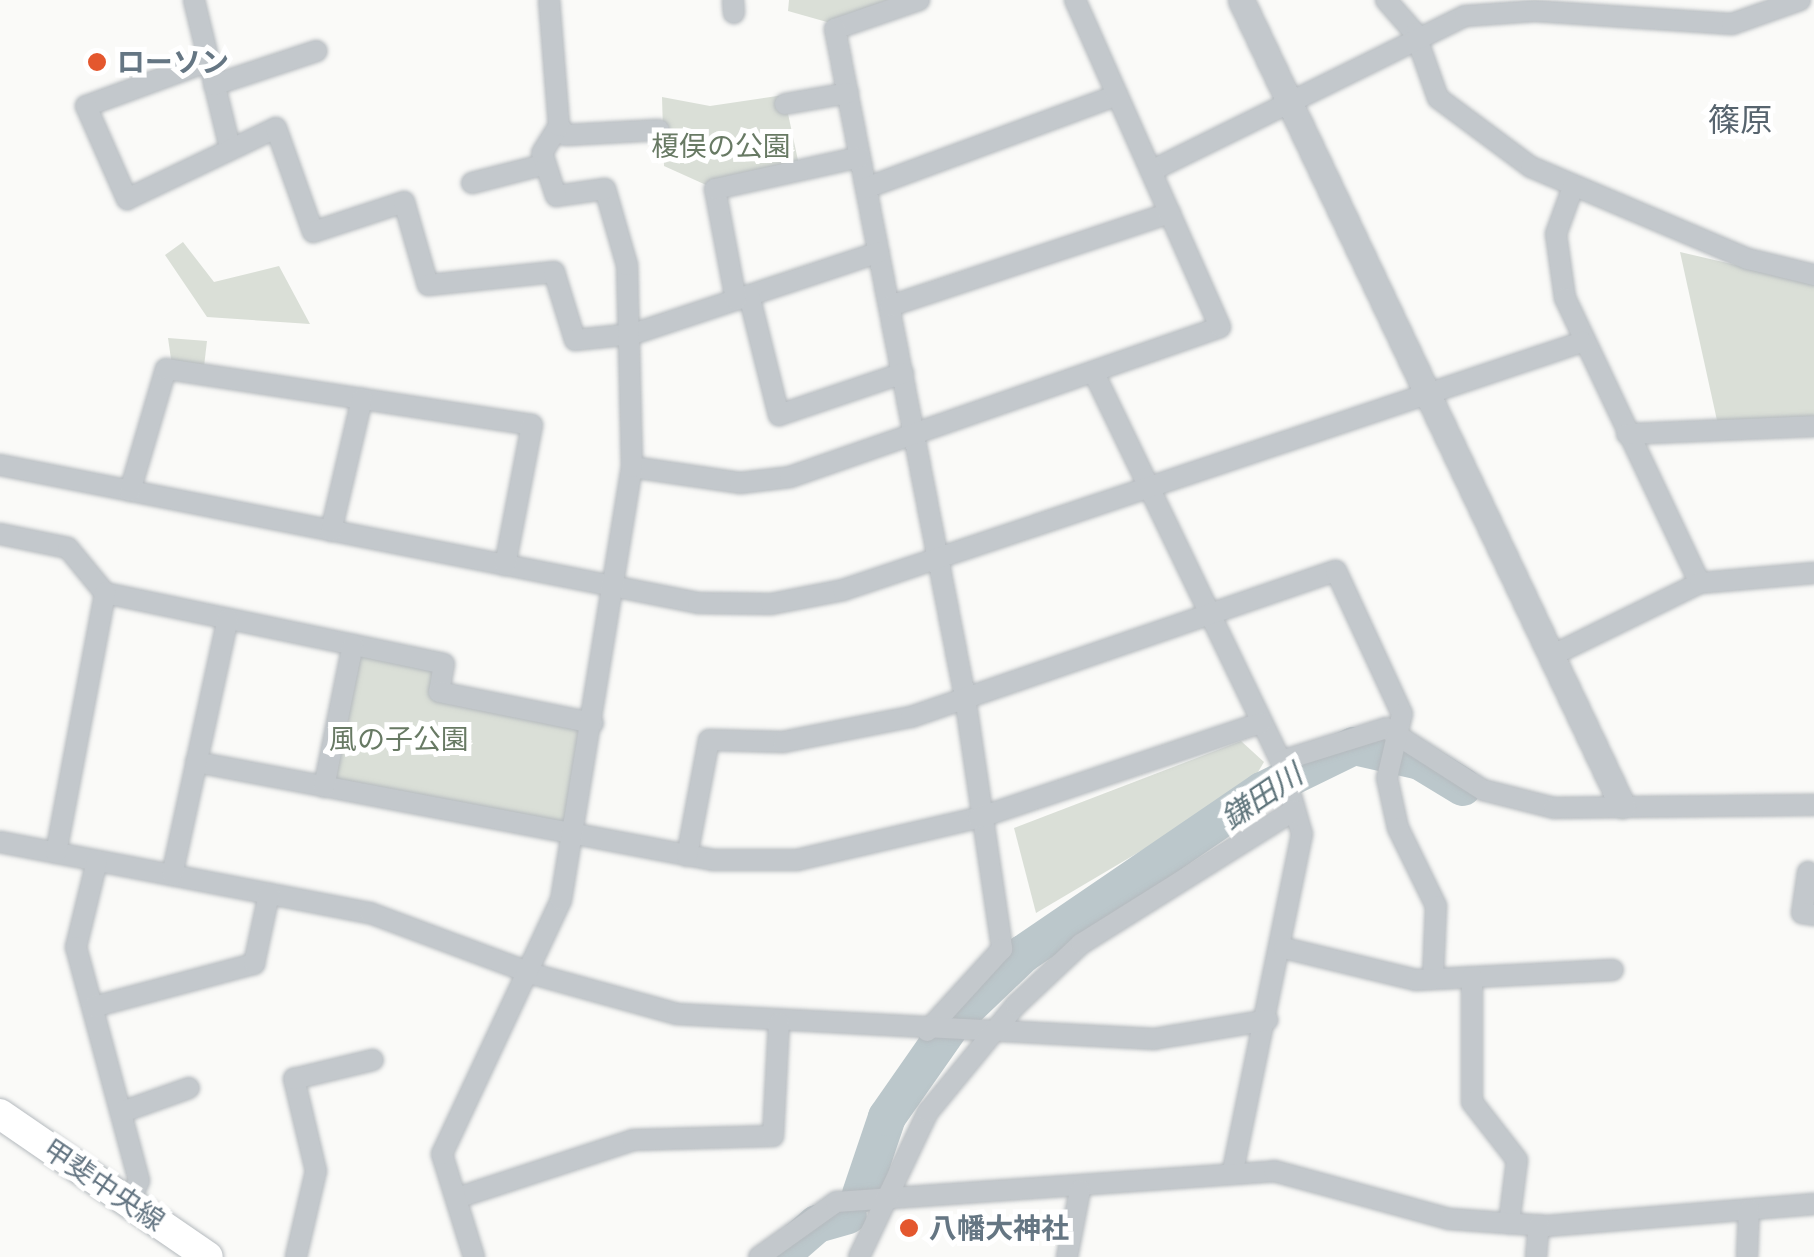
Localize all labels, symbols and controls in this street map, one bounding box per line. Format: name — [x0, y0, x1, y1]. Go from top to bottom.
place label: ローソン — [117, 45, 229, 79]
marker: ローソン — [86, 51, 108, 73]
district label: 篠原 — [1708, 101, 1772, 139]
park label: 榎俣の公園 — [651, 129, 791, 163]
park label: 風の子公園 — [329, 722, 469, 756]
water label: 鎌田川 — [1215, 757, 1309, 837]
street label: 甲斐中央線 — [37, 1132, 171, 1238]
place label: 八幡大神社 — [929, 1211, 1069, 1245]
marker: 八幡大神社 — [898, 1217, 920, 1239]

